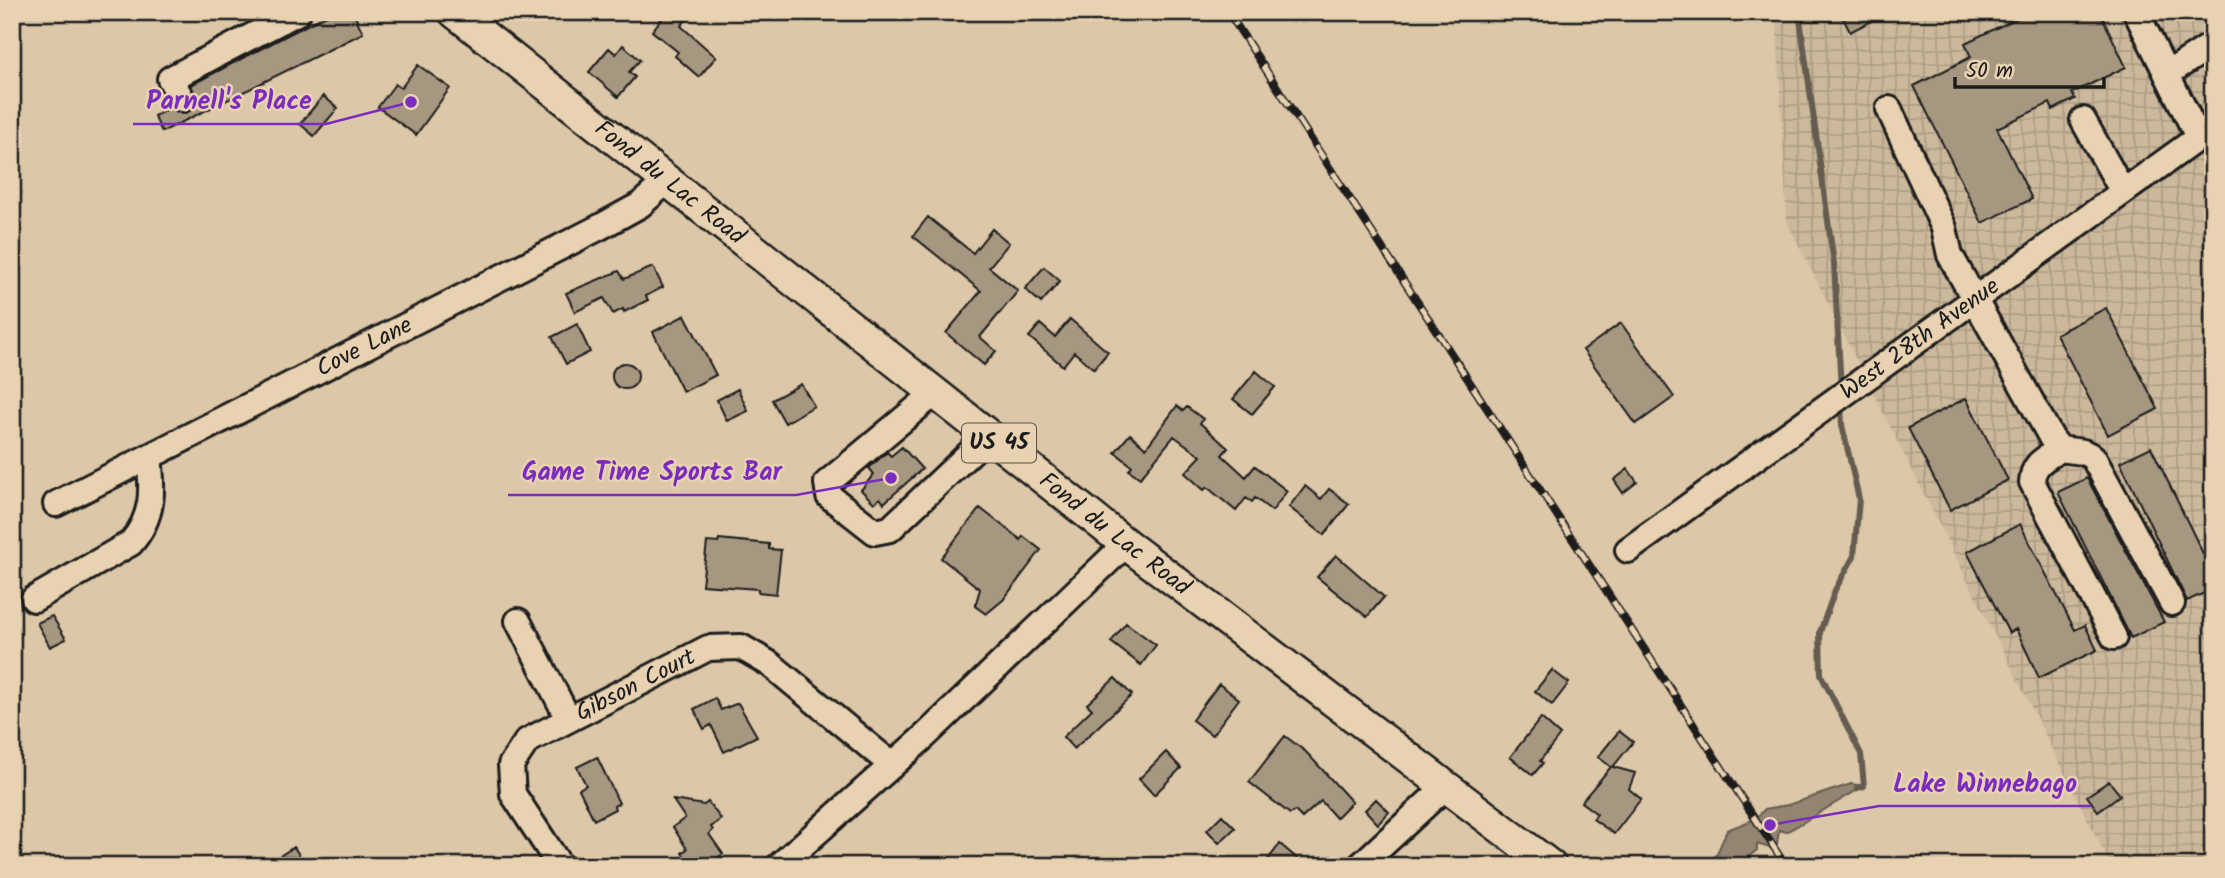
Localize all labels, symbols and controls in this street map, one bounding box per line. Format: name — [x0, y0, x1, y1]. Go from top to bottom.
scale bar — [1955, 46, 2104, 90]
text: 50 m — [1966, 55, 2013, 88]
callout: Parnell's Place — [133, 77, 326, 124]
text: Parnell's Place — [146, 81, 312, 123]
street label: Fond du Lac Road — [585, 110, 755, 256]
street label: West 28th Avenue — [1831, 268, 2008, 410]
street label: Cove Lane — [309, 306, 420, 388]
road number: US 45 — [962, 424, 1036, 462]
callout: Game Time Sports Bar — [508, 448, 796, 495]
text: Game Time Sports Bar — [522, 452, 784, 494]
street label: Fond du Lac Road — [1030, 462, 1200, 607]
street label: Gibson Court — [569, 638, 703, 732]
callout: Lake Winnebago — [1879, 759, 2091, 806]
text: Lake Winnebago — [1893, 764, 2077, 806]

